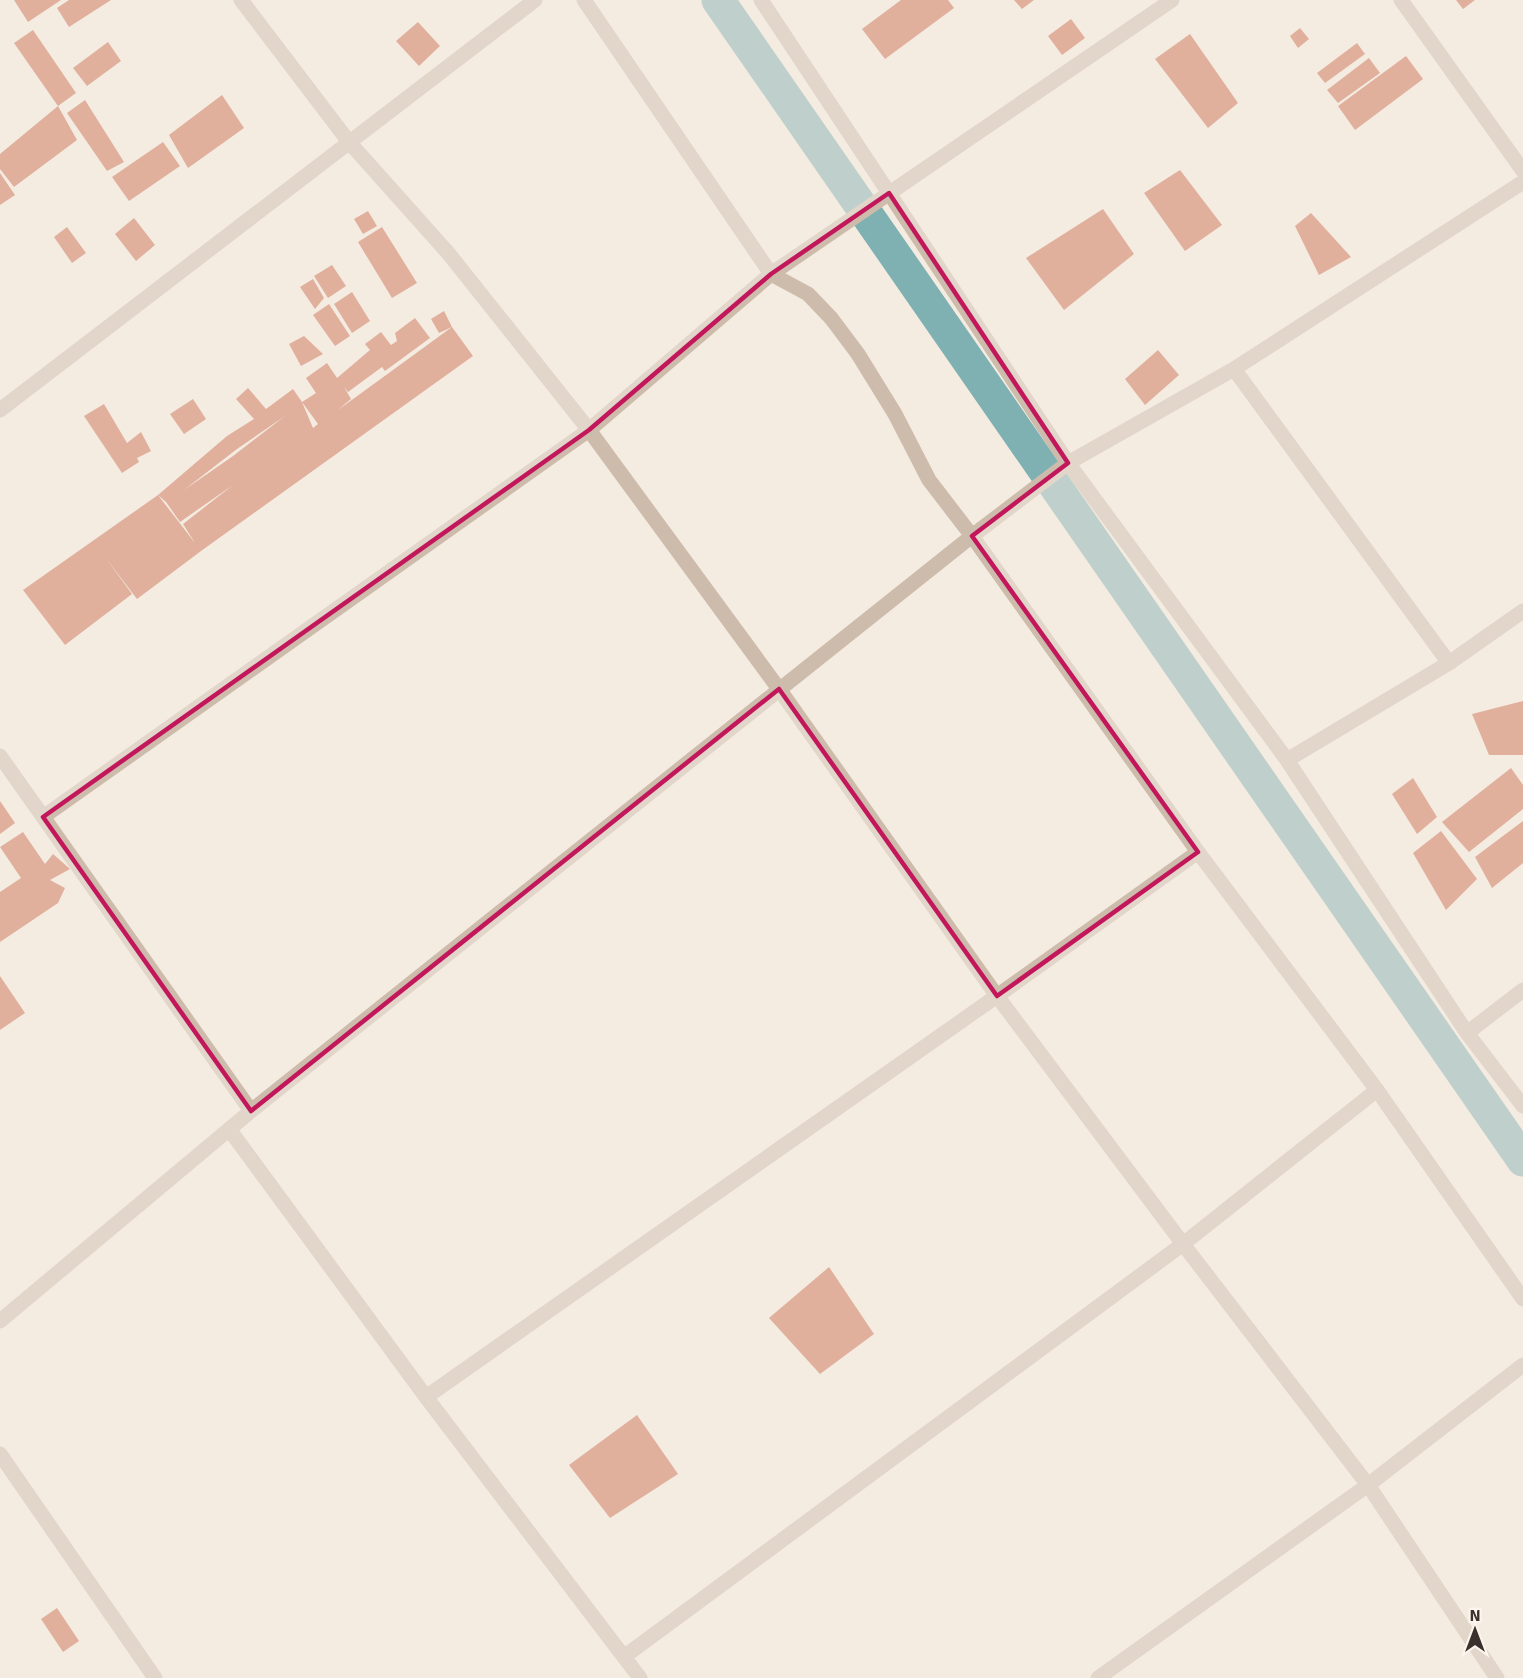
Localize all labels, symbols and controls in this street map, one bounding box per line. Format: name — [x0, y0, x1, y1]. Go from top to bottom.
north arrow — [1445, 1600, 1505, 1660]
text: N — [1469, 1606, 1481, 1626]

